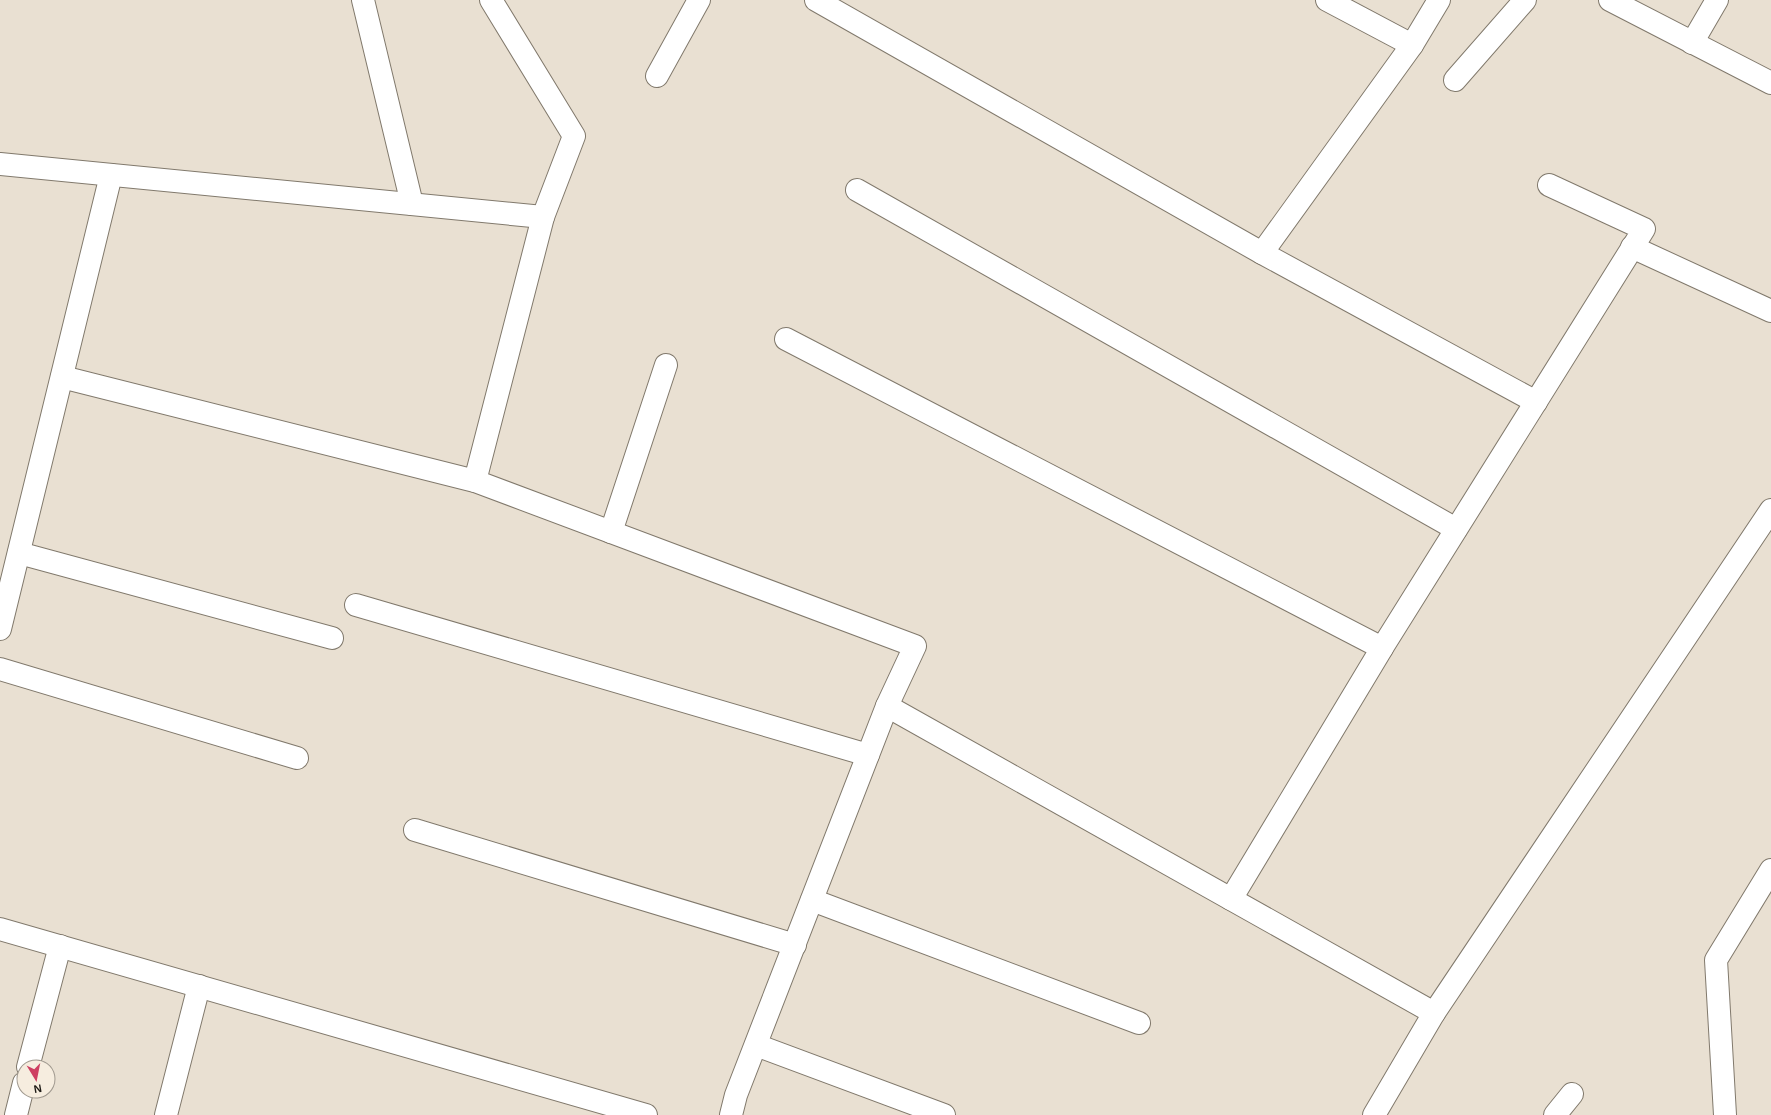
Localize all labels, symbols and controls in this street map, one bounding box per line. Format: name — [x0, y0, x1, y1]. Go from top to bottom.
north arrow — [16, 1059, 56, 1099]
text: N — [33, 1082, 43, 1095]

